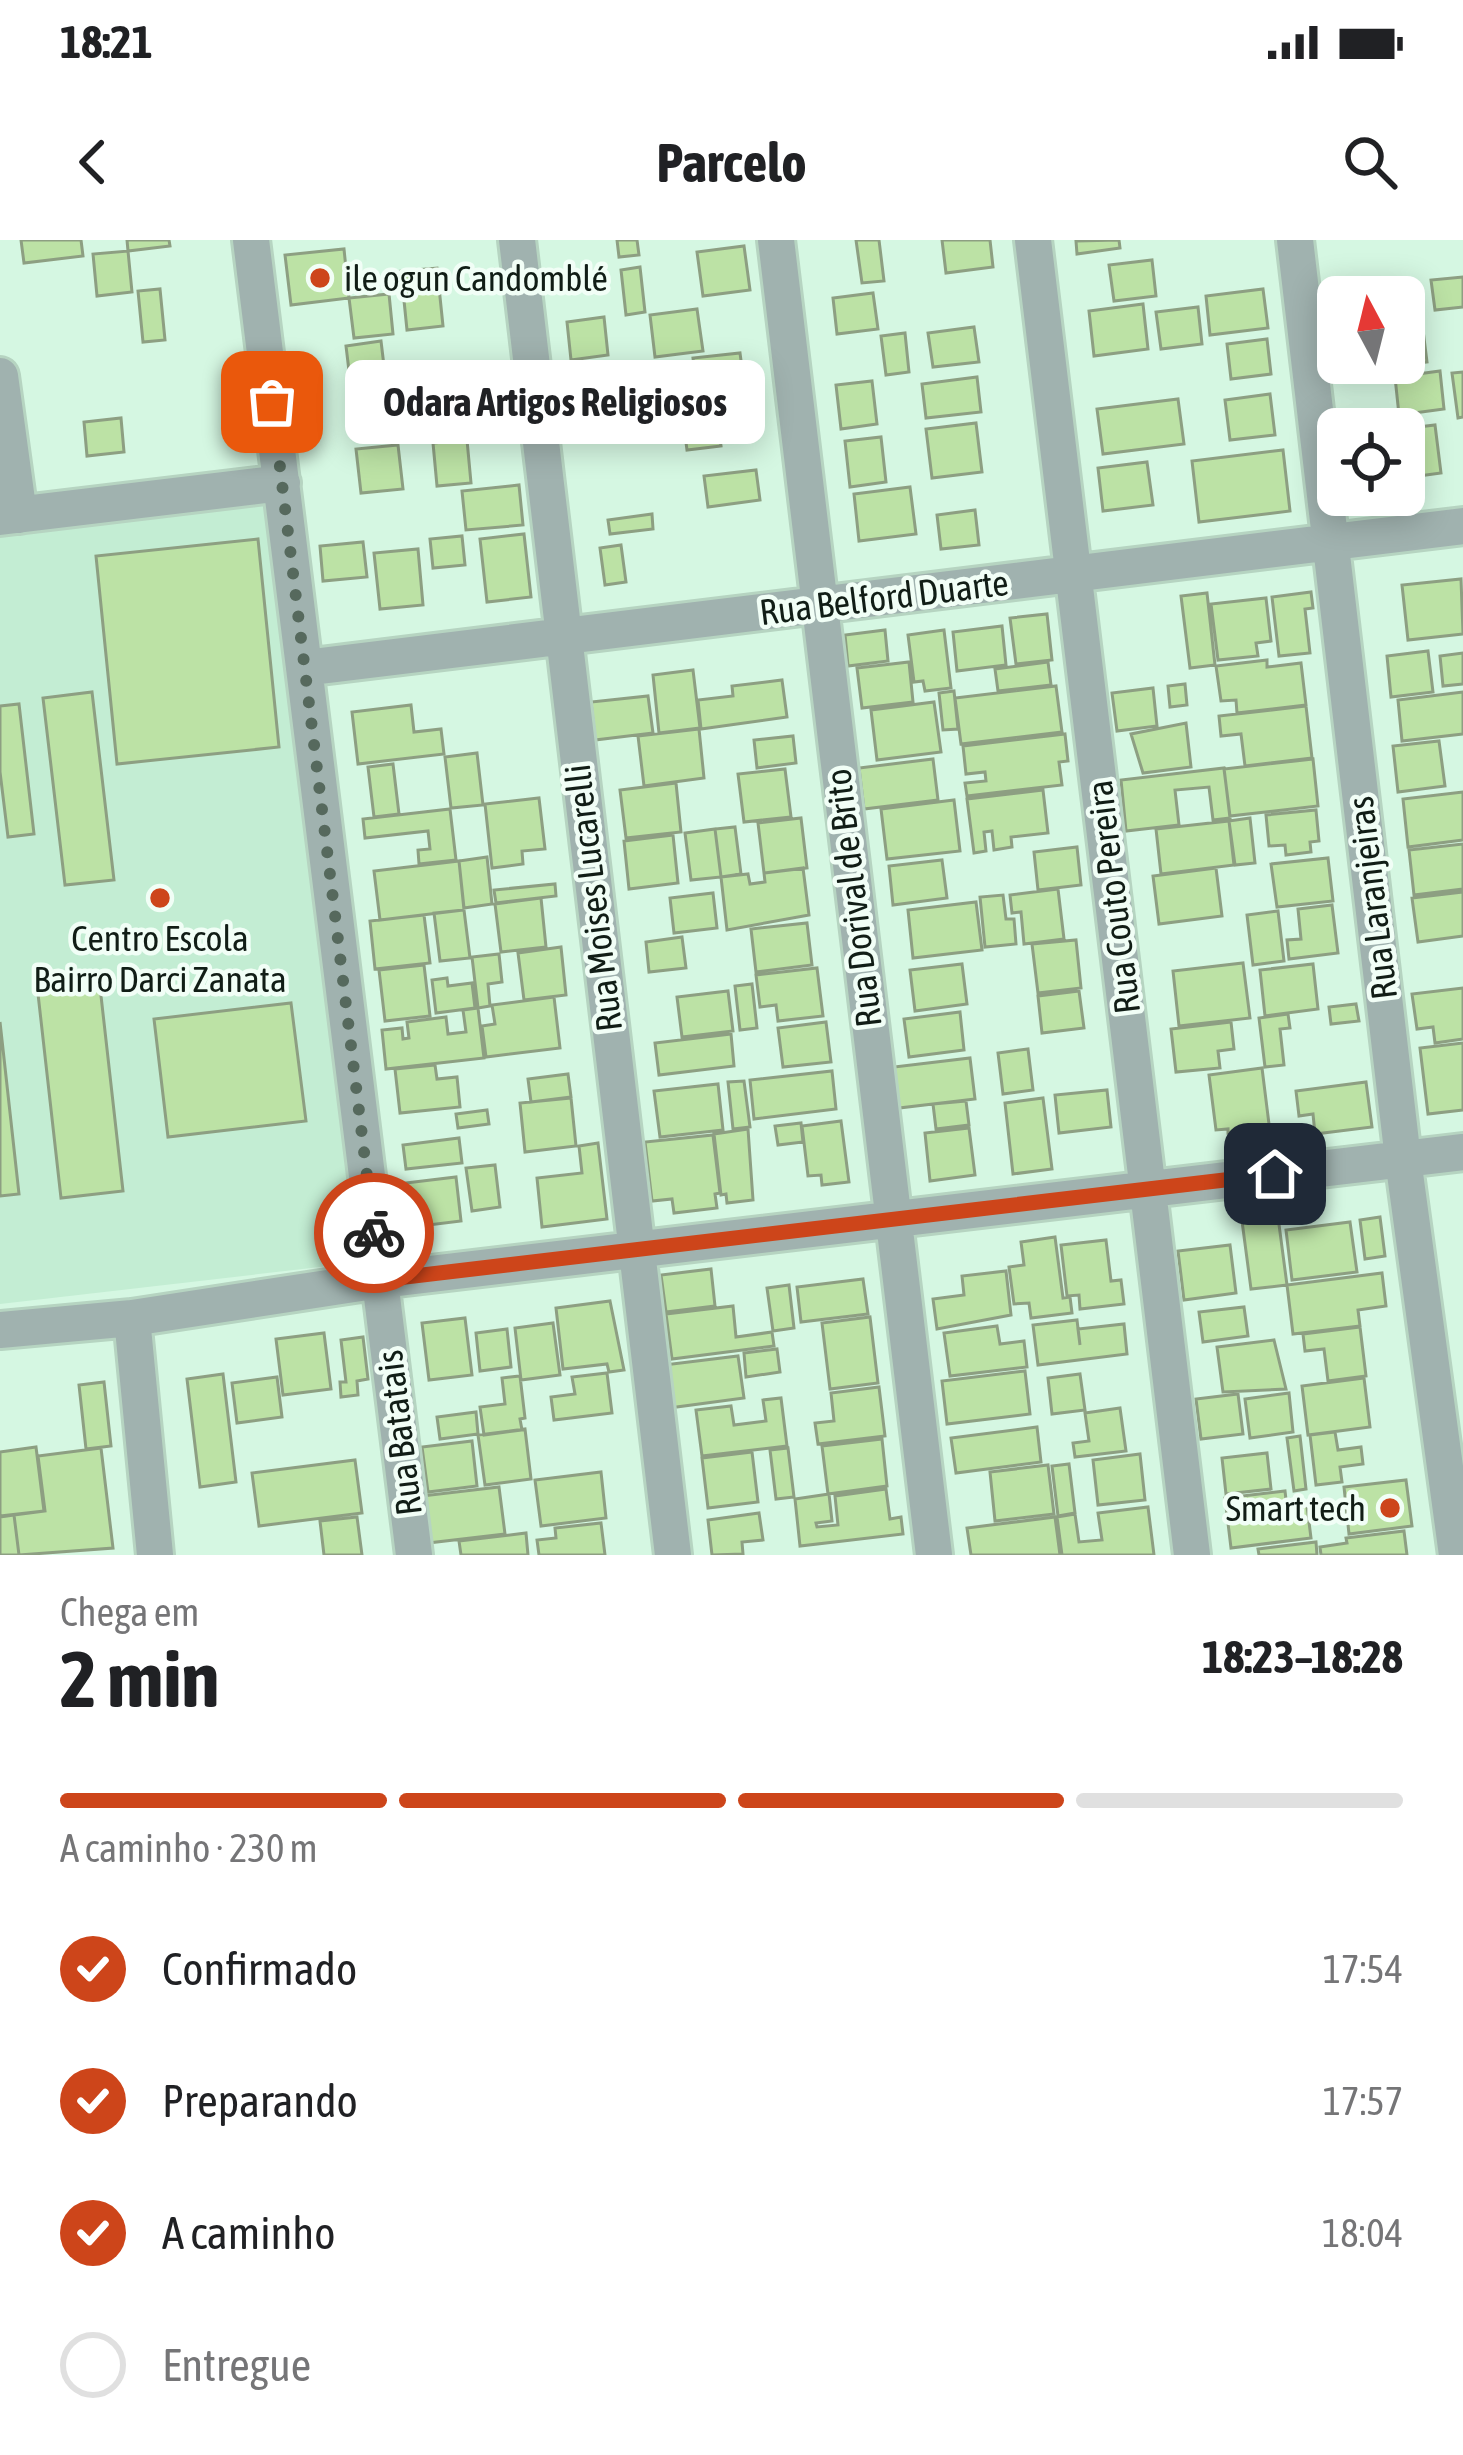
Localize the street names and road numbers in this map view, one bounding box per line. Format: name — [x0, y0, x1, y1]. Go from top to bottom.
street label: Rua Belford Duarte — [757, 561, 1011, 633]
street label: Rua Moises Lucarelli — [556, 762, 630, 1034]
street label: Rua Dorival de Brito — [816, 766, 890, 1030]
street label: Rua Couto Pereira — [1078, 778, 1148, 1016]
street label: Rua Laranjeiras — [1339, 794, 1405, 1002]
street label: Rua Batatais — [368, 1348, 430, 1518]

